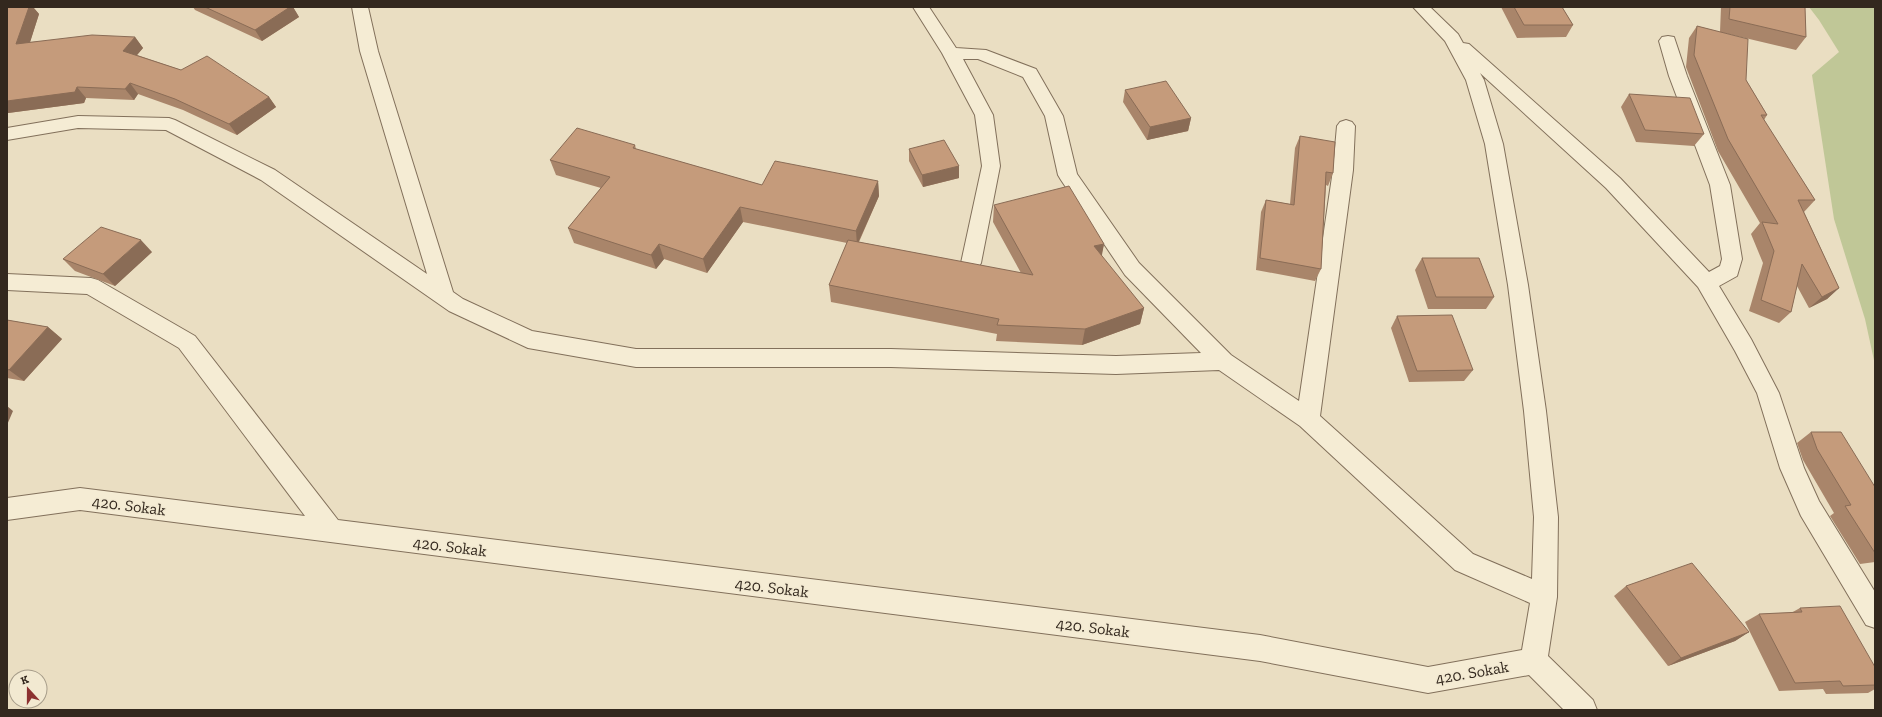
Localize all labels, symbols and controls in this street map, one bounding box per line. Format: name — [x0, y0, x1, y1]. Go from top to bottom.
street label: 420. Sokak — [91, 492, 167, 520]
street label: 420. Sokak — [412, 533, 488, 561]
street label: 420. Sokak — [734, 574, 810, 602]
street label: 420. Sokak — [1055, 614, 1131, 642]
street label: 420. Sokak — [1434, 657, 1511, 688]
north arrow — [8, 669, 48, 709]
text: K — [19, 673, 31, 688]

